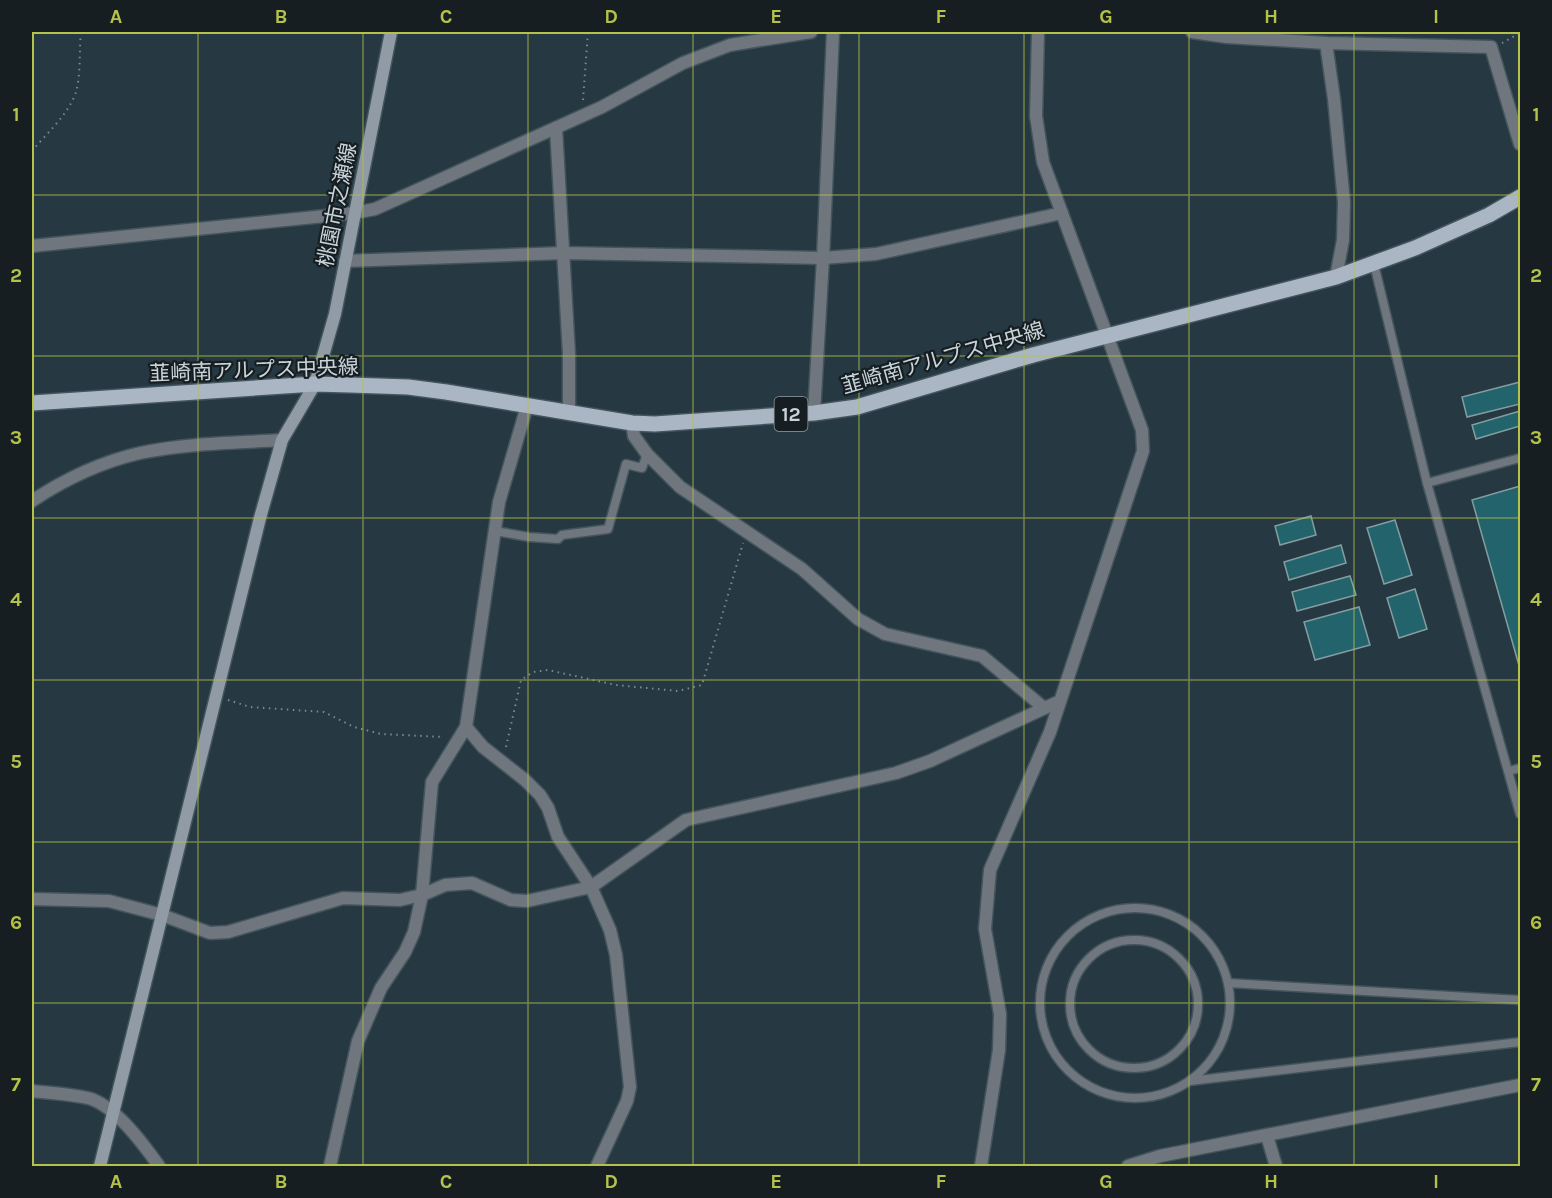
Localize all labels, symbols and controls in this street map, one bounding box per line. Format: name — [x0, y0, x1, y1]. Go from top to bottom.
text: A — [110, 5, 123, 28]
text: B — [275, 5, 287, 28]
text: C — [440, 5, 452, 28]
text: D — [604, 5, 618, 28]
text: E — [770, 5, 782, 28]
text: F — [936, 5, 947, 28]
text: G — [1099, 5, 1113, 28]
text: H — [1264, 5, 1278, 28]
text: I — [1433, 5, 1439, 28]
text: 1 — [12, 103, 20, 126]
text: 1 — [1532, 103, 1540, 126]
street label: 桃園市之瀬線 — [313, 141, 361, 269]
text: 2 — [10, 264, 22, 287]
text: 2 — [1530, 264, 1542, 287]
street label: 韮崎南アルプス中央線 — [839, 318, 1047, 398]
street label: 韮崎南アルプス中央線 — [149, 354, 359, 386]
road number: 12 — [774, 397, 808, 431]
text: 3 — [10, 426, 22, 449]
text: 3 — [1530, 426, 1542, 449]
text: 4 — [10, 588, 22, 611]
text: 4 — [1530, 588, 1542, 611]
text: 5 — [10, 750, 22, 773]
text: 5 — [1530, 750, 1542, 773]
text: 6 — [10, 911, 22, 934]
text: 6 — [1530, 911, 1542, 934]
text: 7 — [11, 1073, 21, 1096]
text: 7 — [1531, 1073, 1541, 1096]
text: A — [110, 1170, 123, 1193]
text: B — [275, 1170, 287, 1193]
text: C — [440, 1170, 452, 1193]
text: D — [604, 1170, 618, 1193]
text: E — [770, 1170, 782, 1193]
text: F — [936, 1170, 947, 1193]
text: G — [1099, 1170, 1113, 1193]
text: H — [1264, 1170, 1278, 1193]
text: I — [1433, 1170, 1439, 1193]

